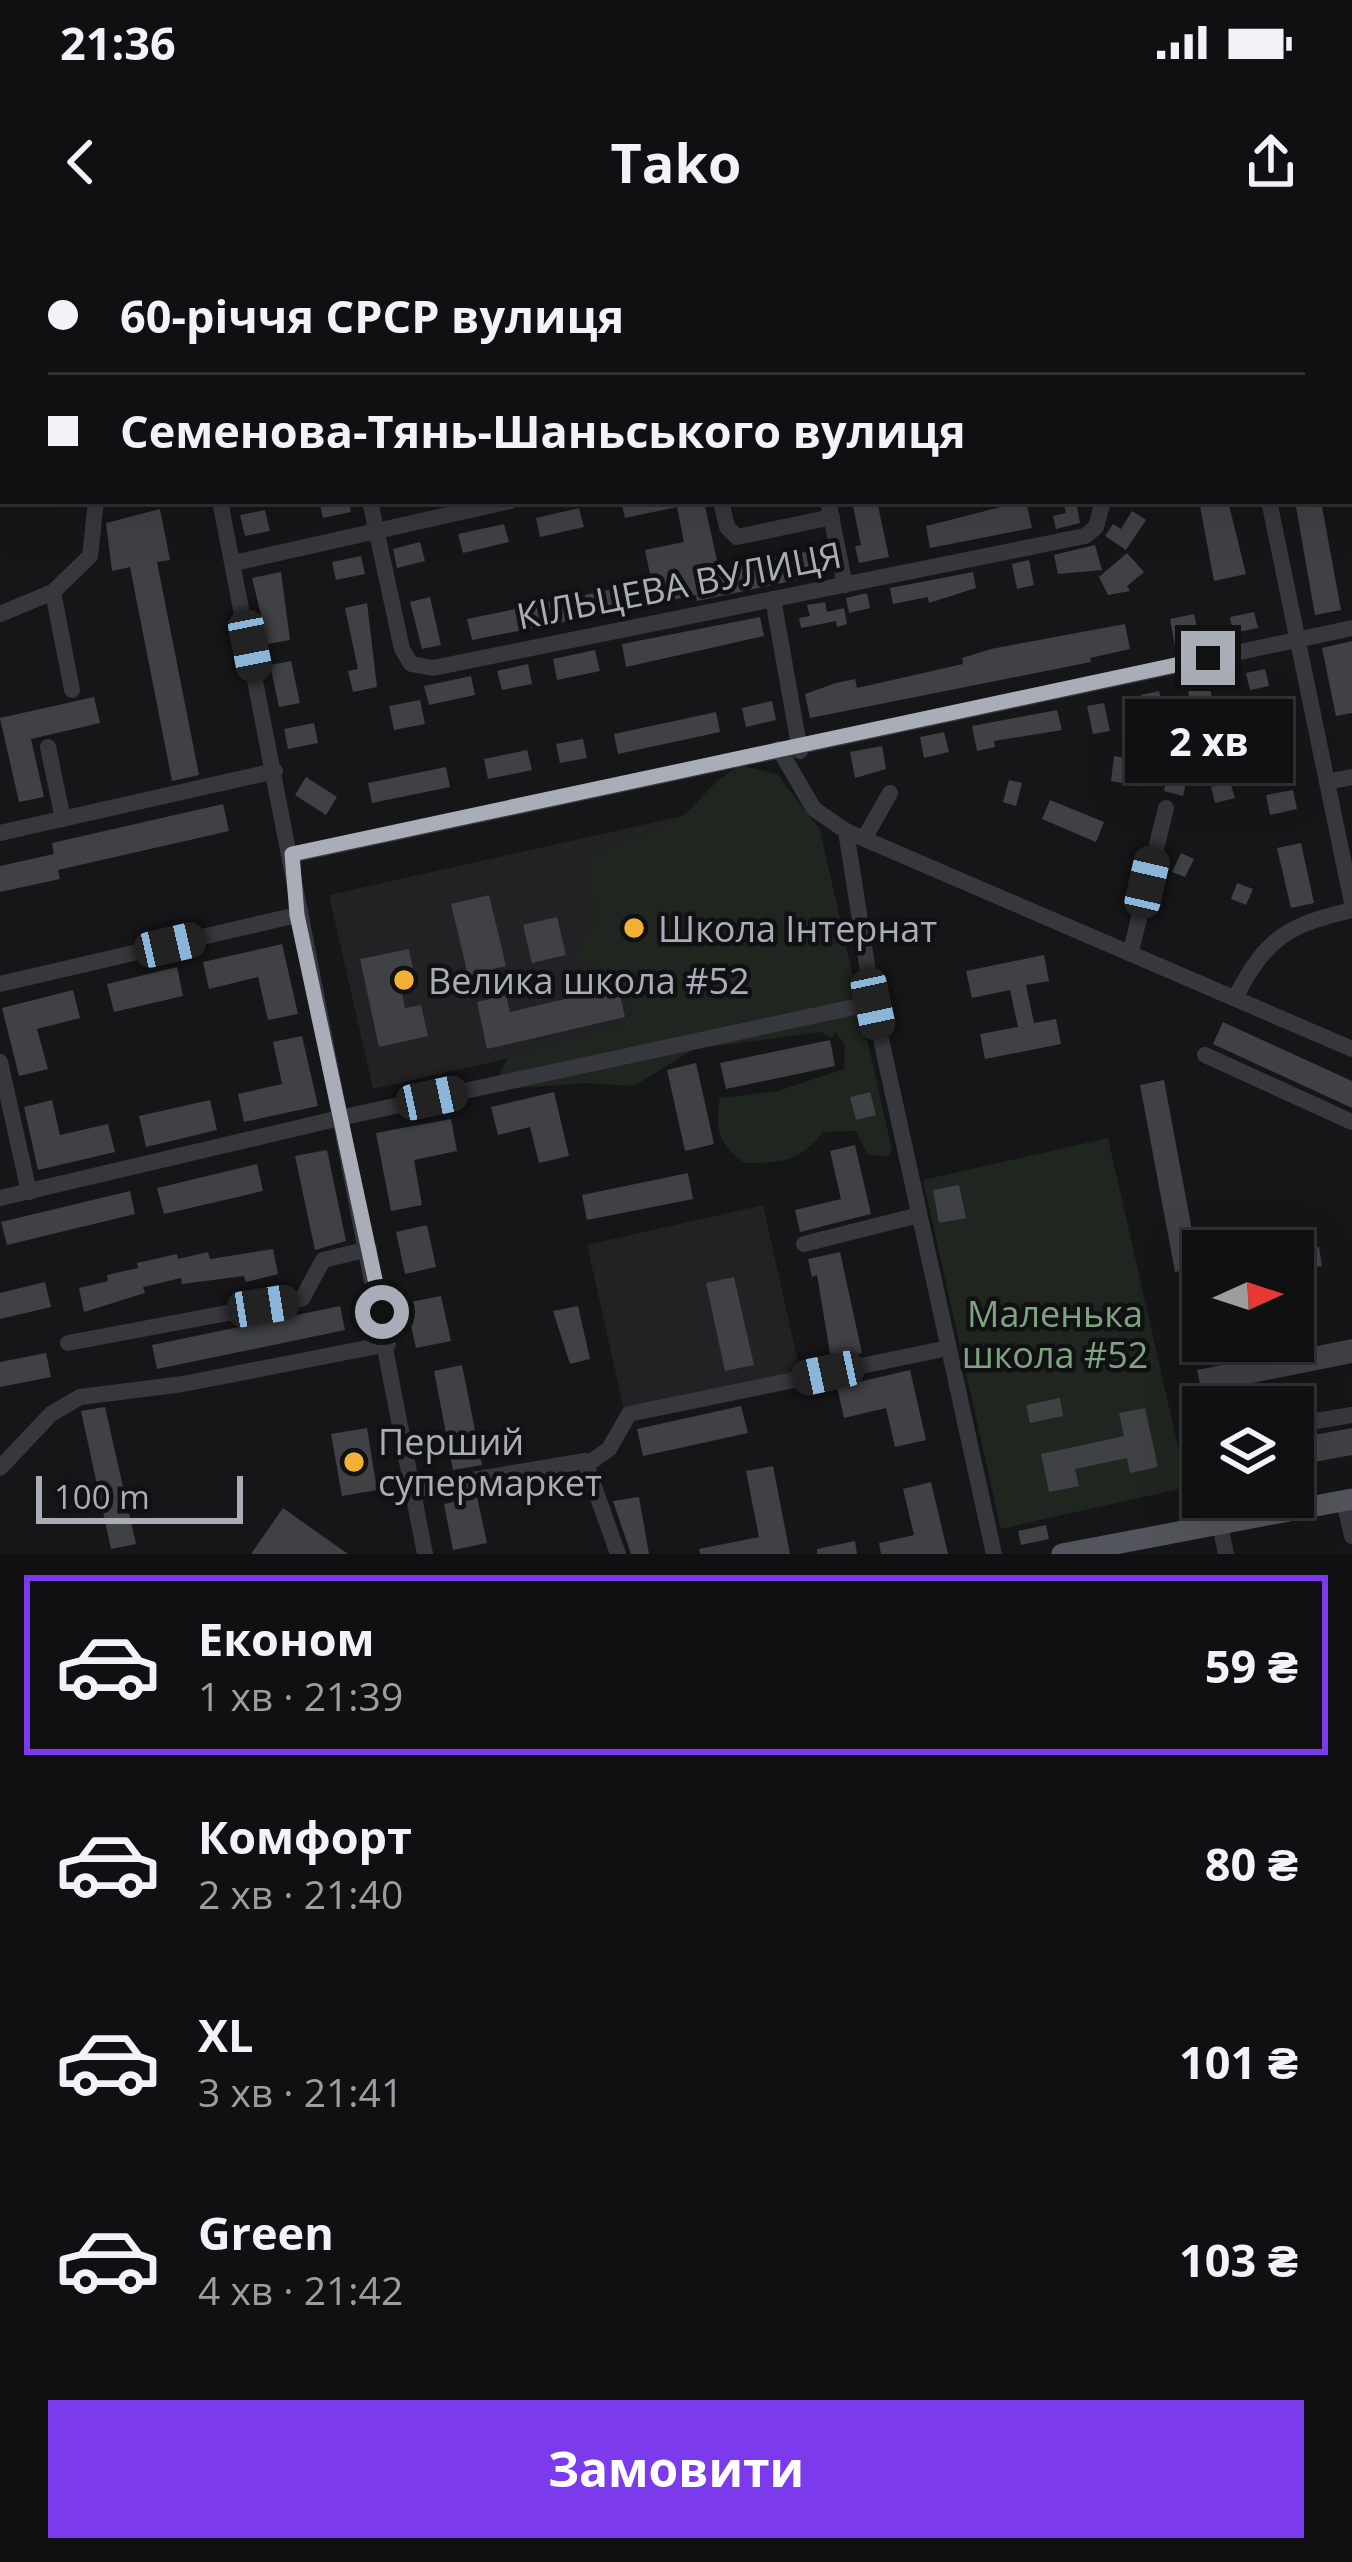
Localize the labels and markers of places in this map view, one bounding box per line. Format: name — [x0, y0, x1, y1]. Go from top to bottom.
place label: Школа Інтернат — [658, 904, 937, 953]
marker: Школа Інтернат — [621, 915, 647, 941]
place label: Велика школа #52 — [428, 956, 750, 1005]
marker: Велика школа #52 — [391, 967, 417, 993]
place label: Перший супермаркет — [378, 1417, 602, 1507]
marker: Перший супермаркет — [341, 1449, 367, 1475]

